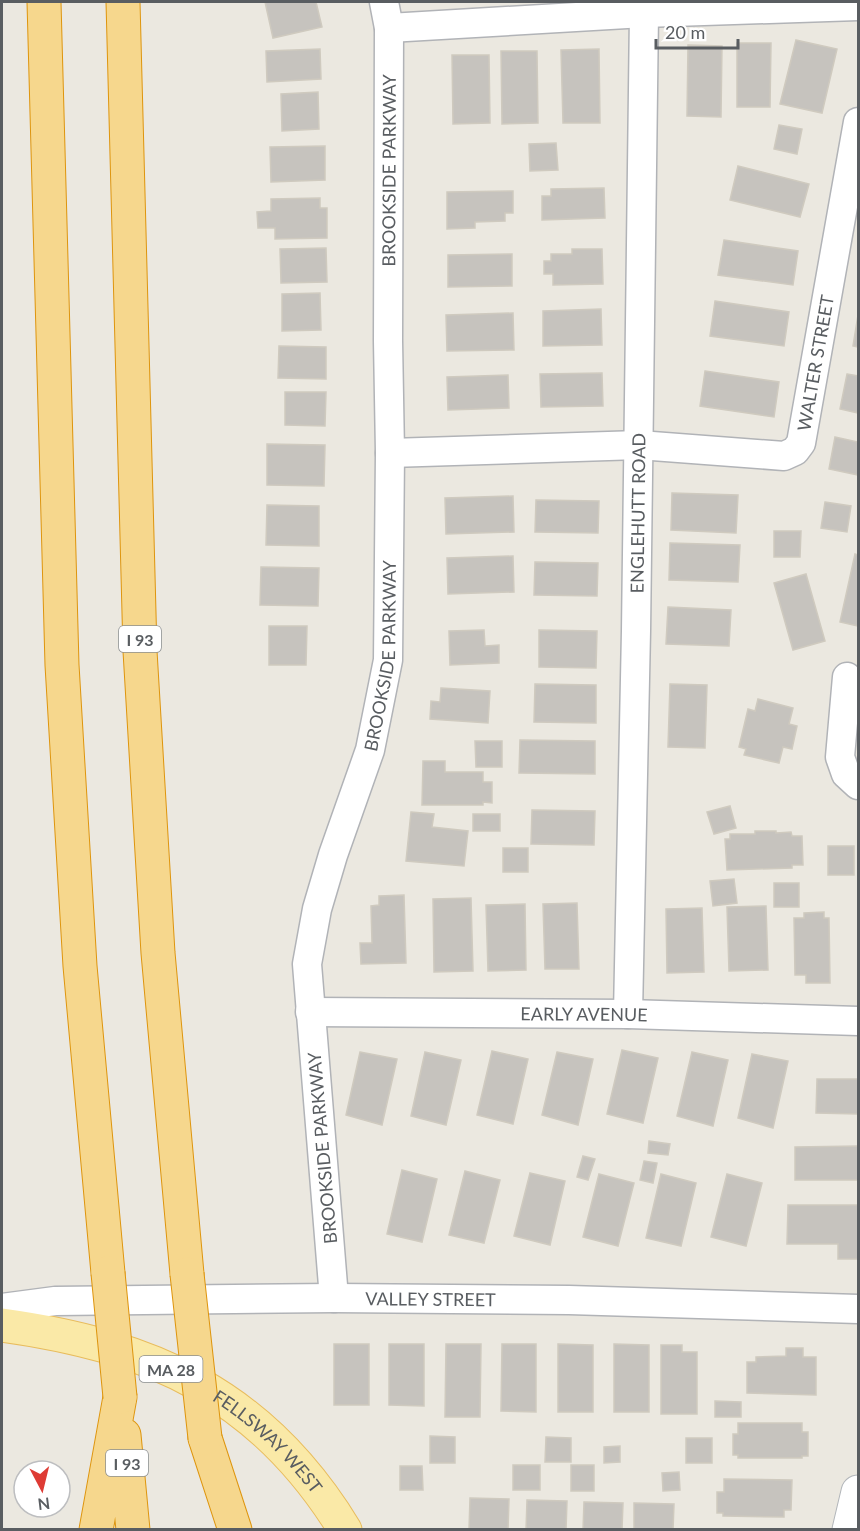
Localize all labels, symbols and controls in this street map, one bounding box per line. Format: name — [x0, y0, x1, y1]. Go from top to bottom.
scale bar — [656, 12, 738, 50]
text: 20 m — [665, 21, 705, 43]
street label: BROOKSIDE PARKWAY — [377, 73, 400, 267]
street label: WALTER STREET — [792, 293, 838, 433]
street label: ENGLEHUTT ROAD — [625, 433, 650, 593]
street label: BROOKSIDE PARKWAY — [359, 559, 400, 753]
road number: I 93 — [119, 626, 161, 652]
street label: EARLY AVENUE — [520, 1002, 648, 1026]
street label: BROOKSIDE PARKWAY — [303, 1050, 341, 1245]
street label: VALLEY STREET — [365, 1287, 496, 1310]
road number: MA 28 — [140, 1356, 202, 1382]
street label: FELLSWAY WEST — [209, 1385, 327, 1498]
road number: I 93 — [106, 1450, 148, 1476]
north arrow — [12, 1459, 72, 1519]
text: N — [37, 1494, 51, 1515]

